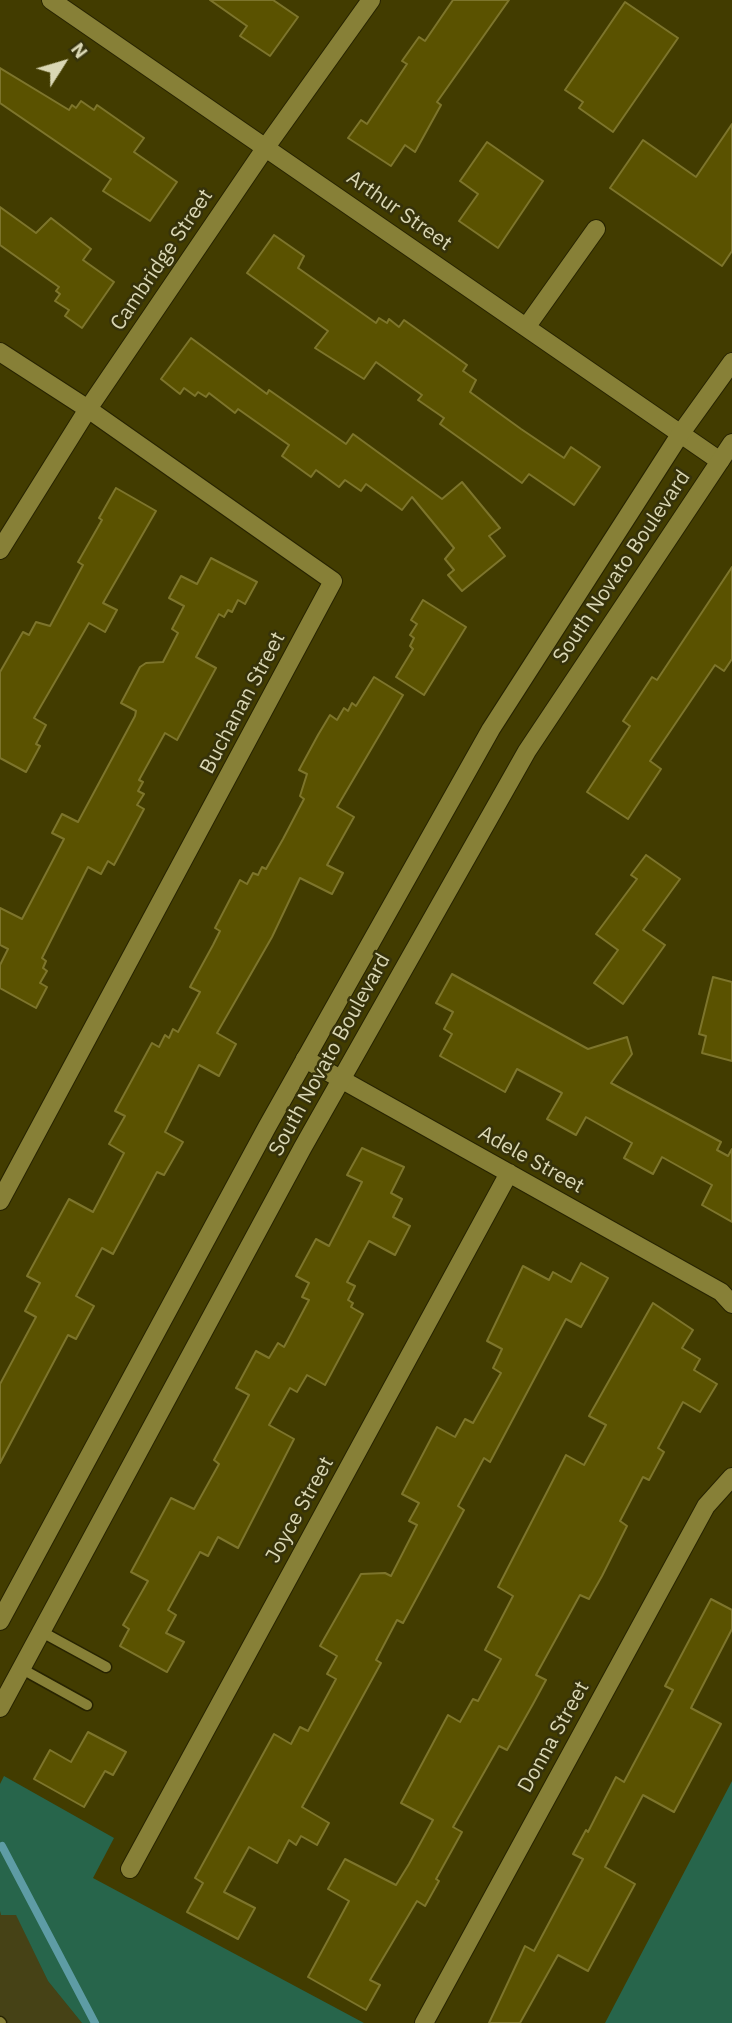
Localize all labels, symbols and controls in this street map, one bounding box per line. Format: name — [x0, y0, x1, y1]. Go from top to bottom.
north arrow — [28, 28, 98, 98]
text: N — [66, 38, 93, 63]
street label: Arthur Street — [341, 165, 457, 257]
street label: Cambridge Street — [105, 185, 219, 335]
street label: South Novato Boulevard — [548, 466, 696, 668]
street label: Buchanan Street — [195, 628, 291, 778]
street label: South Novato Boulevard — [264, 949, 396, 1161]
street label: Adele Street — [474, 1121, 588, 1199]
street label: Joyce Street — [261, 1453, 339, 1567]
street label: Donna Street — [513, 1677, 595, 1797]

